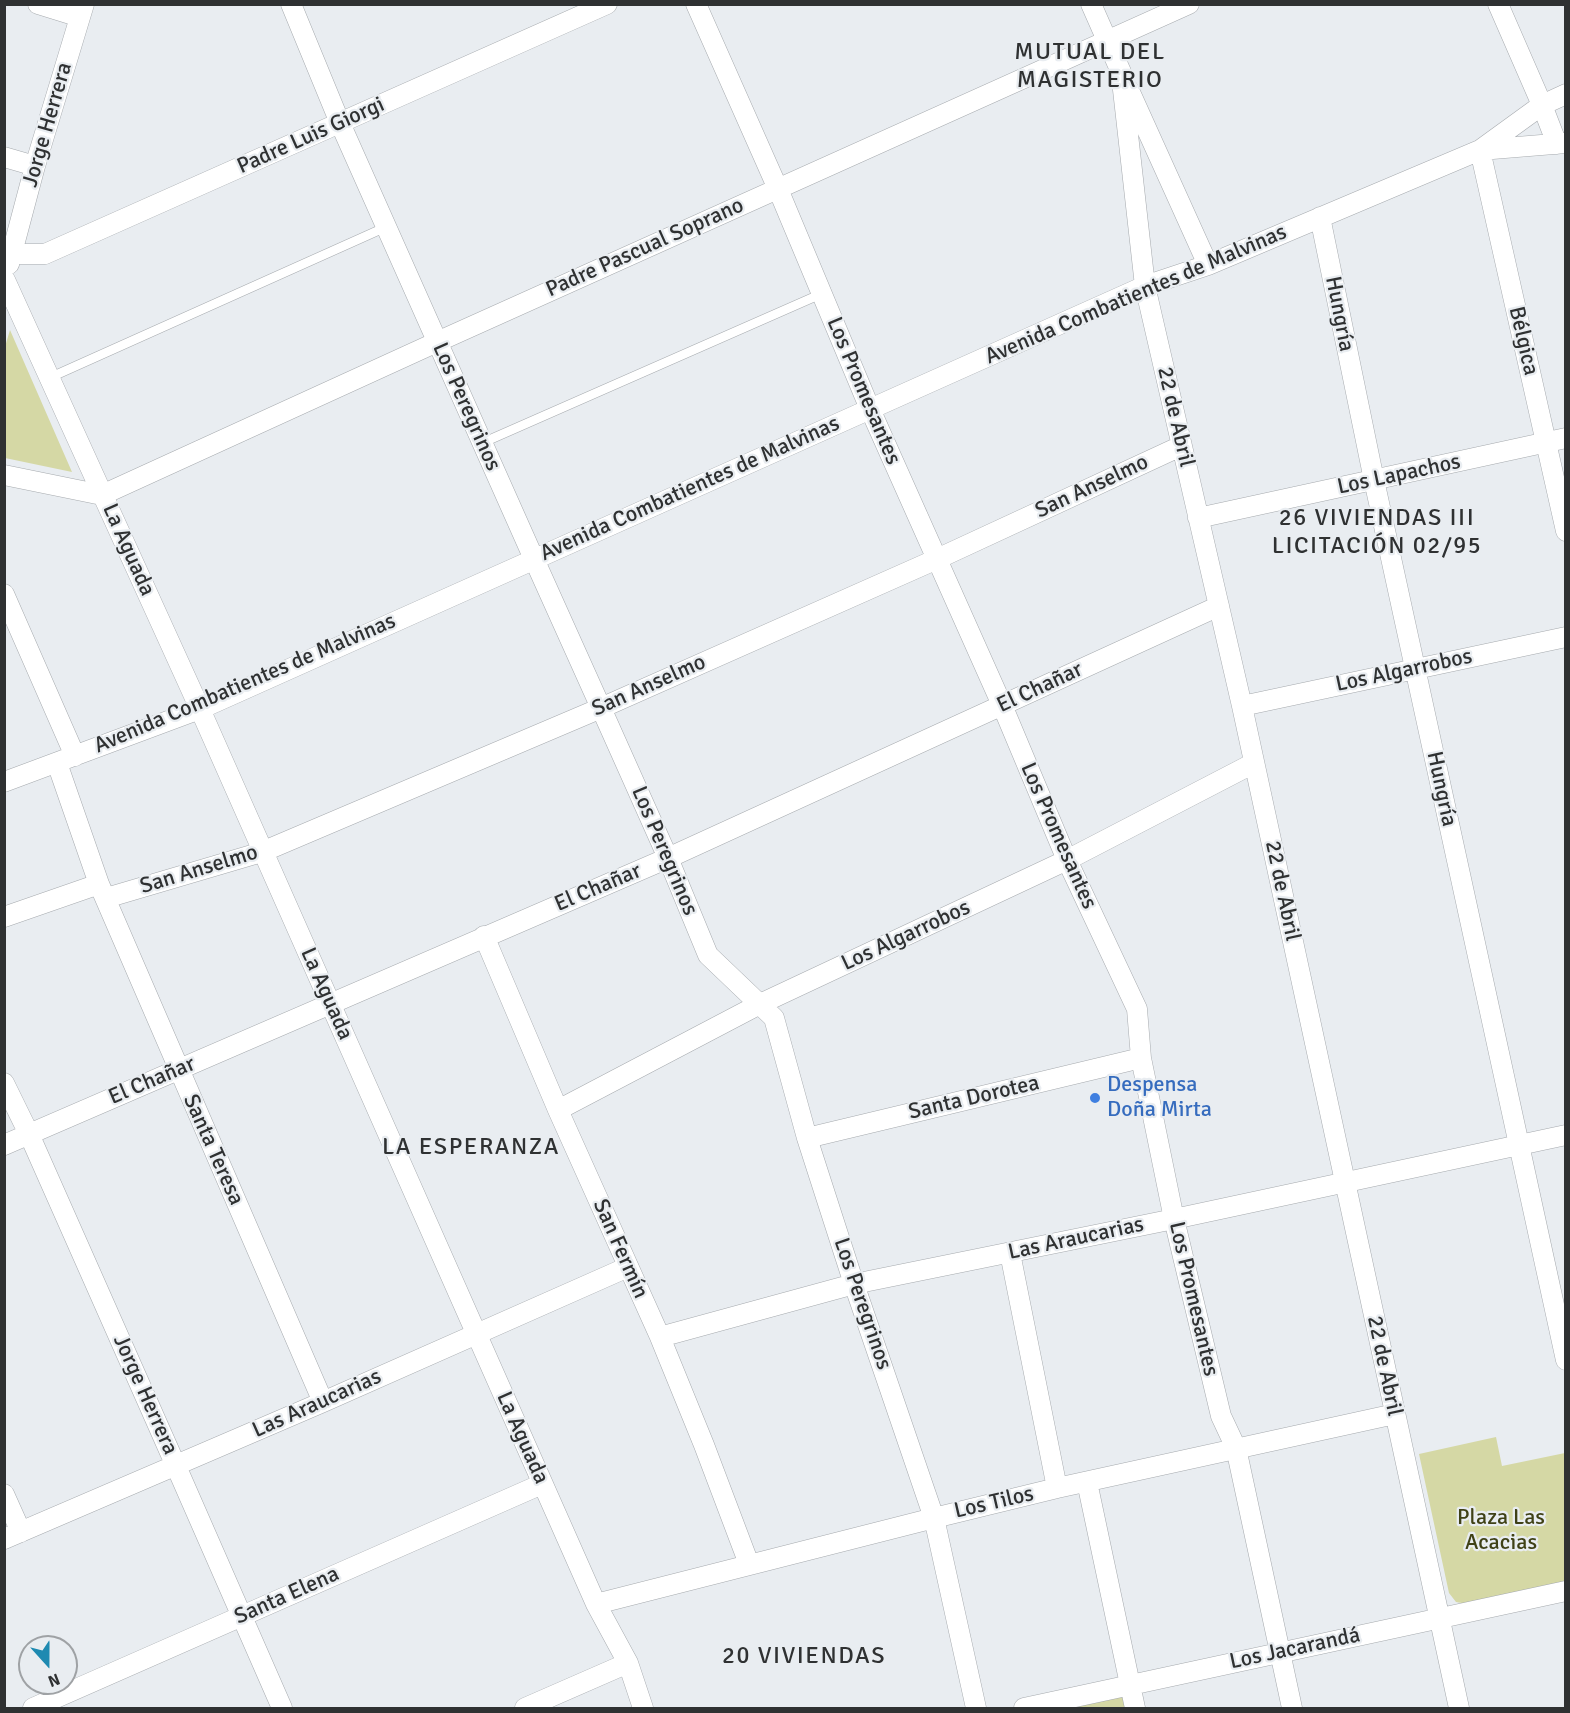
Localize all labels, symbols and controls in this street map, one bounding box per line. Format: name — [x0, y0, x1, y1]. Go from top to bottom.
district label: MUTUAL DEL MAGISTERIO — [1014, 39, 1166, 95]
street label: Jorge Herrera — [18, 60, 78, 190]
street label: Padre Luis Giorgi — [233, 92, 389, 180]
street label: Padre Pascual Soprano — [542, 192, 748, 304]
street label: Avenida Combatientes de Malvinas — [981, 219, 1291, 371]
street label: Hungría — [1319, 274, 1359, 354]
street label: Bélgica — [1502, 304, 1544, 378]
street label: Los Promesantes — [820, 313, 906, 469]
street label: Los Peregrinos — [426, 339, 506, 475]
street label: 22 de Abril — [1151, 364, 1199, 470]
street label: Avenida Combatientes de Malvinas — [536, 411, 844, 567]
street label: San Anselmo — [1031, 449, 1153, 525]
street label: Los Lapachos — [1335, 449, 1463, 501]
street label: La Aguada — [96, 500, 160, 600]
district label: 26 VIVIENDAS III LICITACIÓN 02/95 — [1272, 505, 1482, 561]
street label: Avenida Combatientes de Malvinas — [90, 608, 400, 760]
street label: Los Algarrobos — [1333, 644, 1475, 698]
street label: San Anselmo — [588, 649, 710, 723]
street label: El Chañar — [993, 657, 1087, 719]
street label: Hungría — [1420, 749, 1462, 829]
street label: Los Promesantes — [1014, 759, 1102, 913]
street label: Los Peregrinos — [625, 783, 703, 919]
street label: 22 de Abril — [1258, 838, 1306, 944]
street label: San Anselmo — [137, 840, 261, 900]
street label: El Chañar — [551, 858, 645, 918]
street label: Los Algarrobos — [837, 895, 975, 977]
street label: La Aguada — [294, 944, 358, 1044]
street label: El Chañar — [105, 1051, 199, 1111]
street label: Santa Dorotea — [906, 1070, 1042, 1126]
place label: Despensa Doña Mirta — [1107, 1072, 1212, 1124]
street label: Santa Teresa — [177, 1090, 249, 1210]
marker: Despensa Doña Mirta — [1088, 1091, 1102, 1105]
district label: LA ESPERANZA — [382, 1134, 560, 1162]
street label: San Fermín — [586, 1195, 654, 1303]
street label: Las Araucarias — [1006, 1212, 1146, 1266]
street label: Los Promesantes — [1162, 1219, 1224, 1379]
street label: Los Peregrinos — [827, 1235, 897, 1373]
street label: 22 de Abril — [1360, 1313, 1408, 1419]
street label: Jorge Herrera — [107, 1331, 183, 1459]
street label: Las Araucarias — [249, 1364, 385, 1444]
street label: La Aguada — [490, 1388, 554, 1488]
street label: Los Tilos — [952, 1481, 1036, 1525]
park label: Plaza Las Acacias — [1457, 1505, 1545, 1556]
street label: Santa Elena — [231, 1561, 343, 1631]
street label: Los Jacarandá — [1227, 1622, 1363, 1676]
north arrow — [18, 1635, 78, 1695]
district label: 20 VIVIENDAS — [722, 1643, 886, 1671]
text: N — [45, 1669, 63, 1691]

